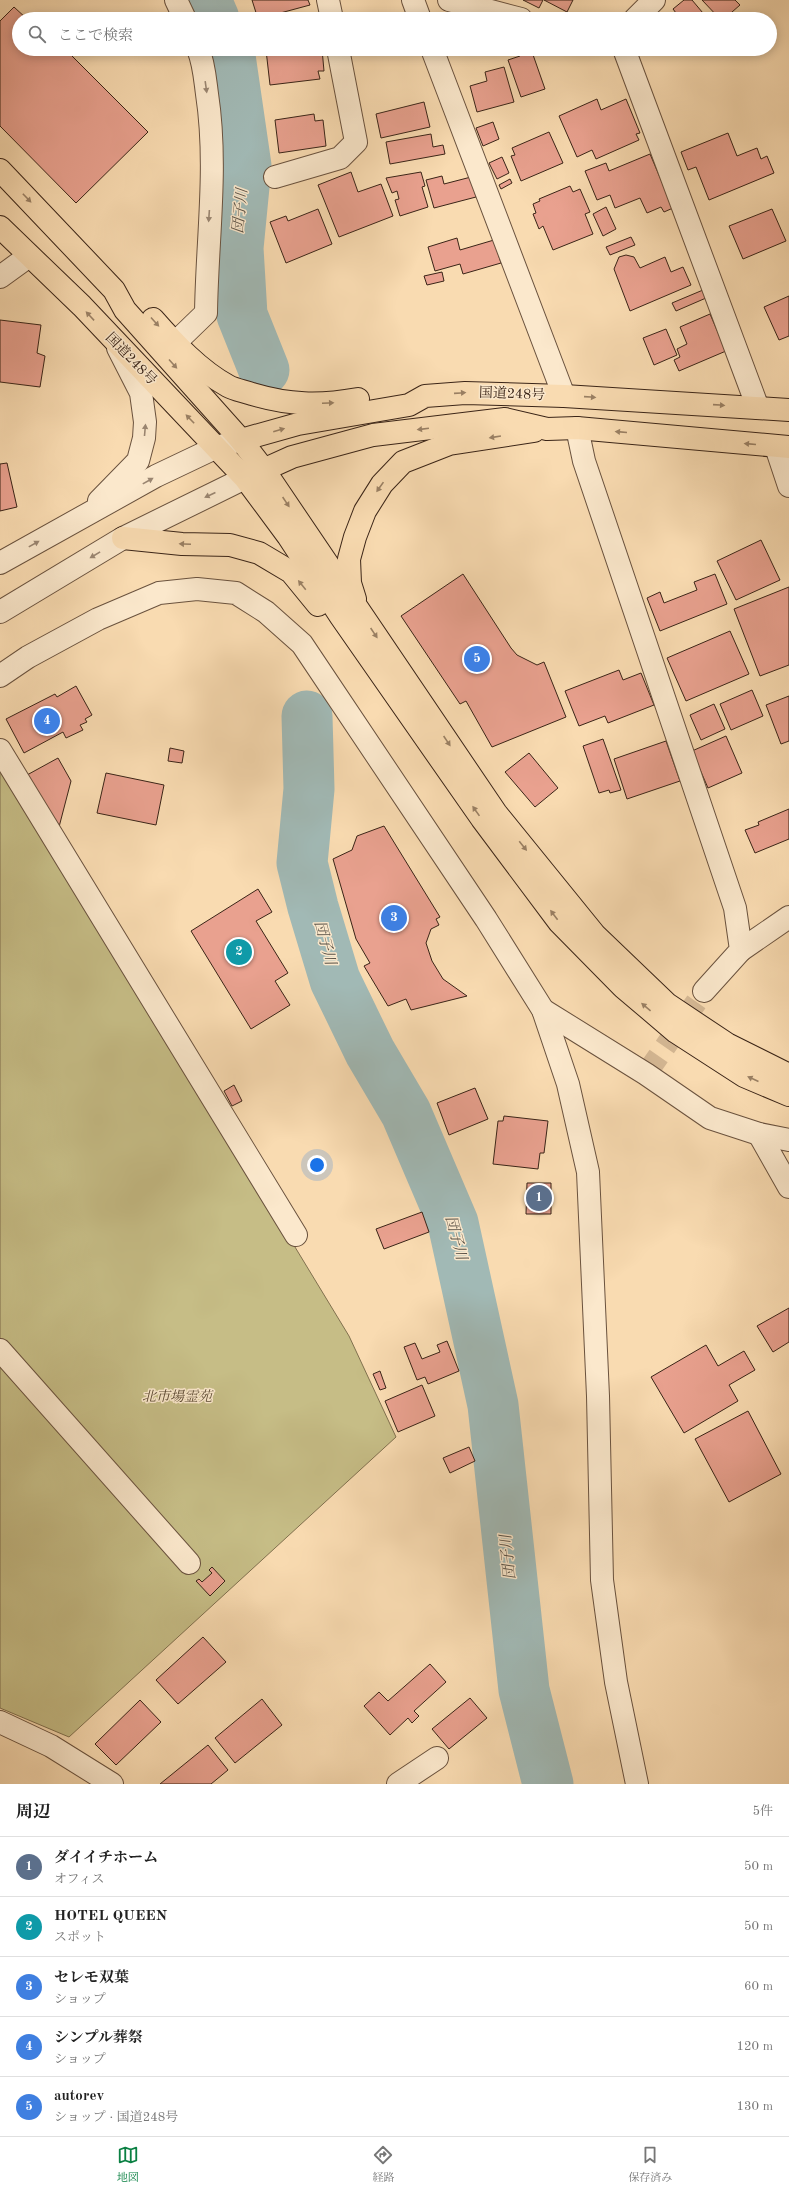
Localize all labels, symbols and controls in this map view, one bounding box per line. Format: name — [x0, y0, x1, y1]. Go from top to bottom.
search box — [12, 12, 777, 56]
icon: search — [26, 23, 48, 45]
text: ここで検索 — [58, 29, 133, 44]
one-way arrow — [203, 81, 209, 93]
water label: 団子川 — [229, 186, 251, 234]
one-way arrow — [22, 193, 32, 203]
one-way arrow — [205, 210, 212, 222]
one-way arrow — [86, 311, 95, 321]
one-way arrow — [150, 317, 160, 327]
street label: 国道248号 — [103, 330, 160, 388]
one-way arrow — [168, 359, 178, 369]
street label: 国道248号 — [479, 385, 545, 402]
one-way arrow — [454, 390, 466, 397]
one-way arrow — [584, 394, 596, 401]
one-way arrow — [322, 400, 334, 407]
one-way arrow — [713, 402, 725, 409]
one-way arrow — [185, 414, 195, 424]
one-way arrow — [141, 424, 148, 436]
one-way arrow — [417, 426, 429, 432]
one-way arrow — [273, 427, 285, 433]
one-way arrow — [615, 428, 627, 435]
one-way arrow — [489, 434, 501, 440]
one-way arrow — [744, 441, 756, 447]
one-way arrow — [142, 478, 154, 484]
one-way arrow — [376, 482, 384, 493]
one-way arrow — [204, 492, 215, 498]
one-way arrow — [282, 497, 290, 507]
one-way arrow — [179, 540, 191, 547]
one-way arrow — [28, 541, 40, 548]
one-way arrow — [90, 551, 100, 559]
one-way arrow — [298, 580, 307, 590]
one-way arrow — [370, 628, 378, 639]
pin: 5 — [464, 644, 490, 674]
pin: 4 — [34, 706, 60, 736]
one-way arrow — [443, 736, 451, 746]
one-way arrow — [472, 806, 480, 816]
one-way arrow — [519, 841, 527, 852]
pin: 3 — [381, 903, 407, 933]
one-way arrow — [550, 910, 558, 920]
water label: 団子川 — [311, 919, 340, 969]
pin: 2 — [226, 937, 252, 967]
one-way arrow — [641, 1002, 651, 1011]
one-way arrow — [747, 1076, 759, 1082]
your location — [307, 1155, 327, 1175]
pin: 1 — [526, 1183, 552, 1213]
water label: 団子川 — [442, 1214, 471, 1264]
park label: 北市場霊苑 — [142, 1389, 214, 1404]
water label: 団子川 — [497, 1532, 519, 1580]
text: 周辺 — [16, 1804, 50, 1821]
text: 5件 — [752, 1805, 773, 1818]
text: ダイイチホーム — [54, 1851, 158, 1866]
text: 1 — [25, 1860, 33, 1873]
text: 50 m — [744, 1860, 773, 1873]
text: オフィス — [54, 1873, 105, 1886]
text: HOTEL QUEEN — [54, 1909, 167, 1924]
text: 2 — [25, 1920, 33, 1933]
text: 50 m — [744, 1920, 773, 1933]
text: スポット — [54, 1931, 106, 1944]
text: セレモ双葉 — [54, 1971, 129, 1986]
text: 3 — [25, 1980, 33, 1993]
text: 60 m — [744, 1980, 773, 1993]
text: ショップ — [54, 1993, 106, 2006]
text: シンプル葬祭 — [54, 2031, 143, 2046]
text: 4 — [25, 2040, 33, 2053]
text: 120 m — [736, 2040, 773, 2053]
text: ショップ — [54, 2053, 106, 2066]
text: autorev — [54, 2089, 104, 2104]
text: 5 — [25, 2100, 33, 2113]
text: 130 m — [736, 2100, 773, 2113]
text: ショップ · 国道248号 — [54, 2111, 178, 2124]
tab: 地図 — [117, 2144, 139, 2186]
tab: 経路 — [372, 2144, 394, 2186]
tab: 保存済み — [628, 2144, 672, 2186]

